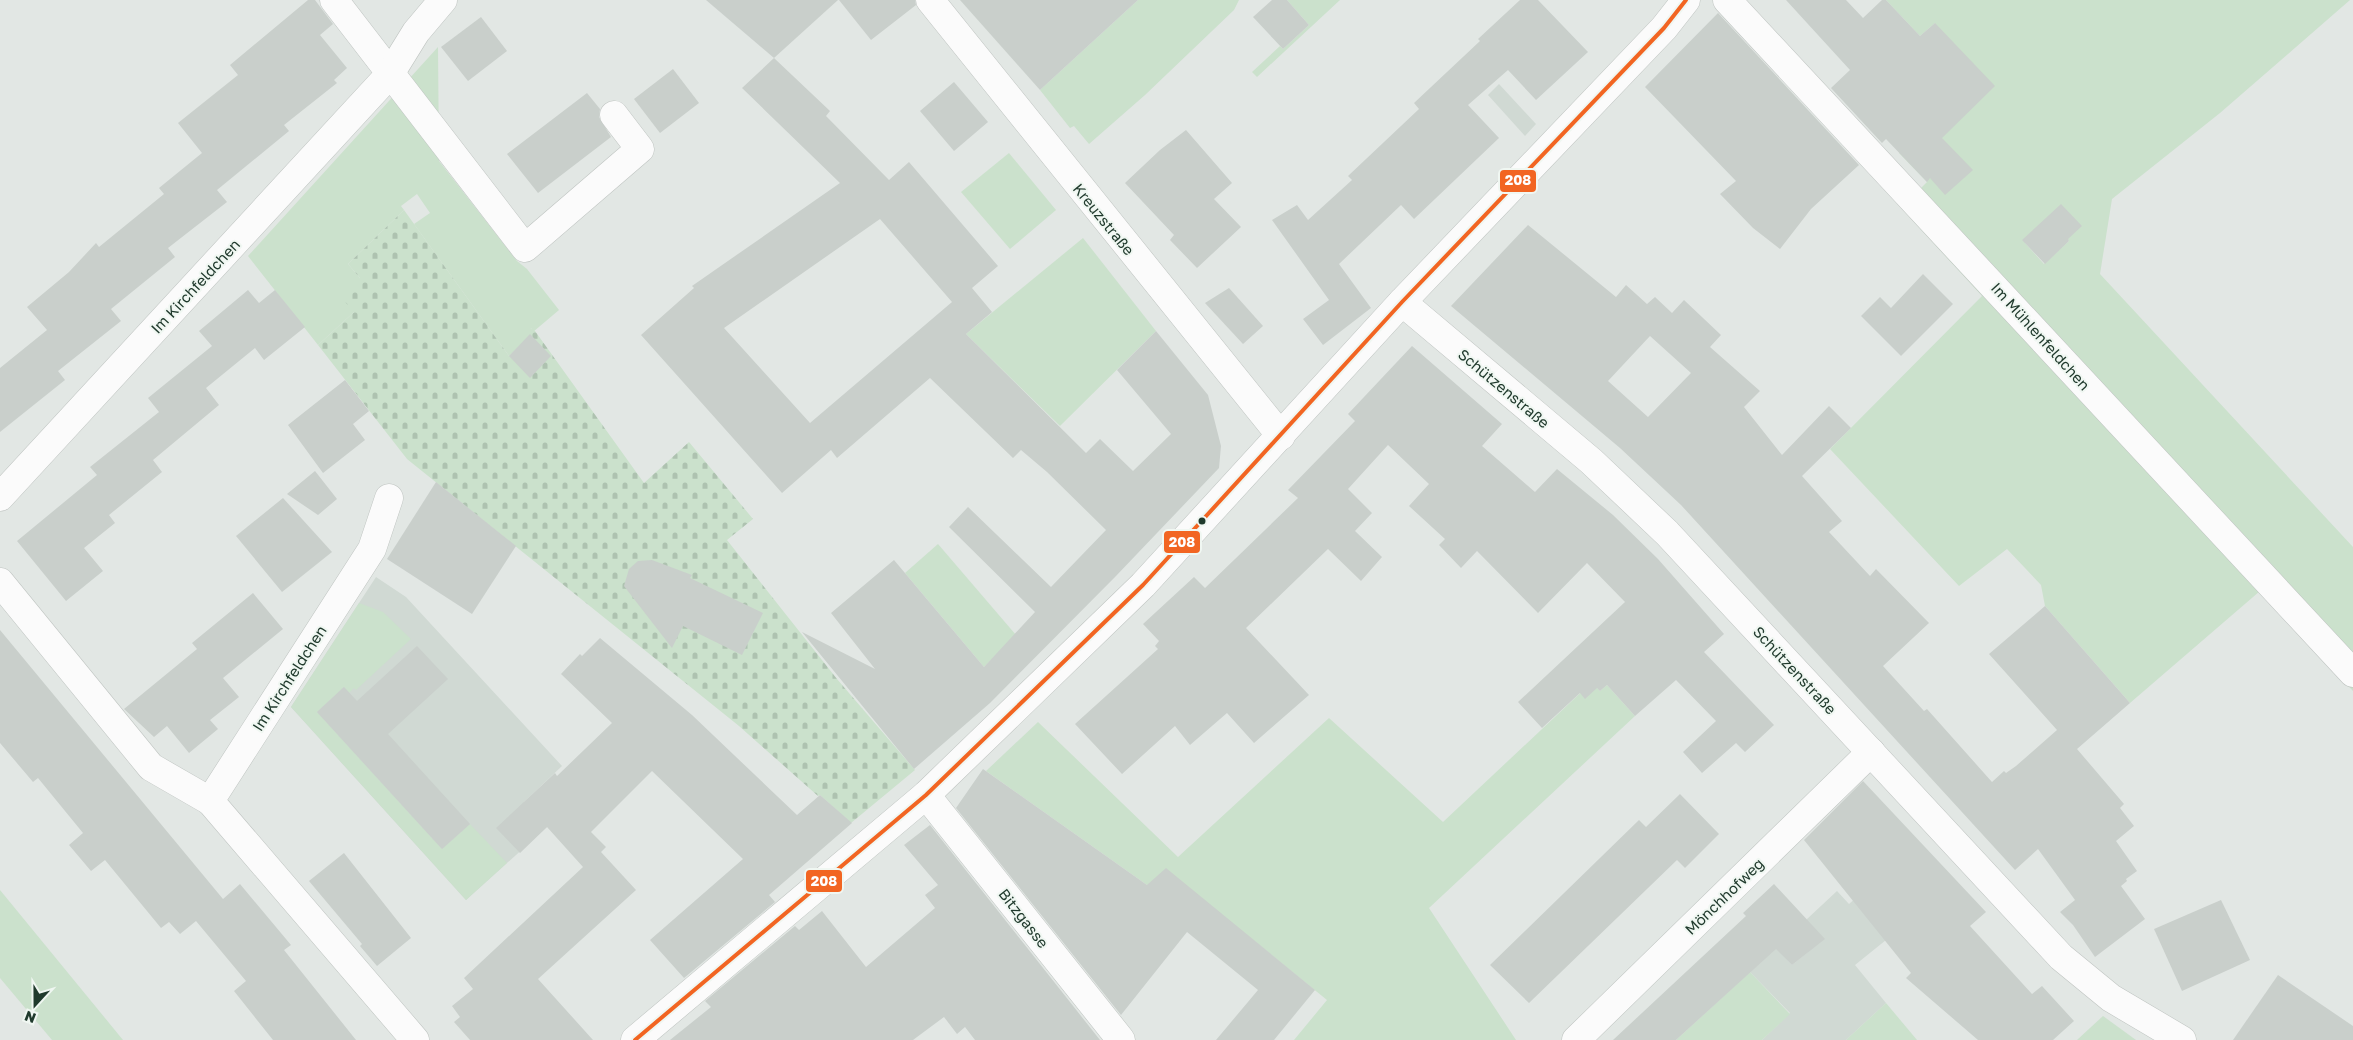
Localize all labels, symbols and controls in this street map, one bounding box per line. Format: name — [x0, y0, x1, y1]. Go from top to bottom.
line badge: 208 — [1499, 169, 1537, 193]
text: 208 — [1505, 171, 1531, 188]
street label: Kreuzstraße — [1070, 180, 1139, 259]
street label: Im Kirchfeldchen — [147, 235, 243, 337]
street label: Im Mühlenfeldchen — [1988, 278, 2094, 394]
street label: Schützenstraße — [1455, 345, 1553, 432]
unlabelled marker — [1197, 516, 1207, 526]
line badge: 208 — [1163, 530, 1201, 554]
text: 208 — [1169, 533, 1195, 550]
street label: Im Kirchfeldchen — [248, 622, 330, 734]
street label: Schützenstraße — [1750, 622, 1840, 718]
street label: Mönchhofweg — [1681, 854, 1767, 938]
line badge: 208 — [805, 869, 843, 893]
text: 208 — [811, 872, 837, 889]
street label: Bitzgasse — [995, 885, 1053, 951]
north arrow — [10, 980, 60, 1030]
text: N — [22, 1008, 38, 1027]

